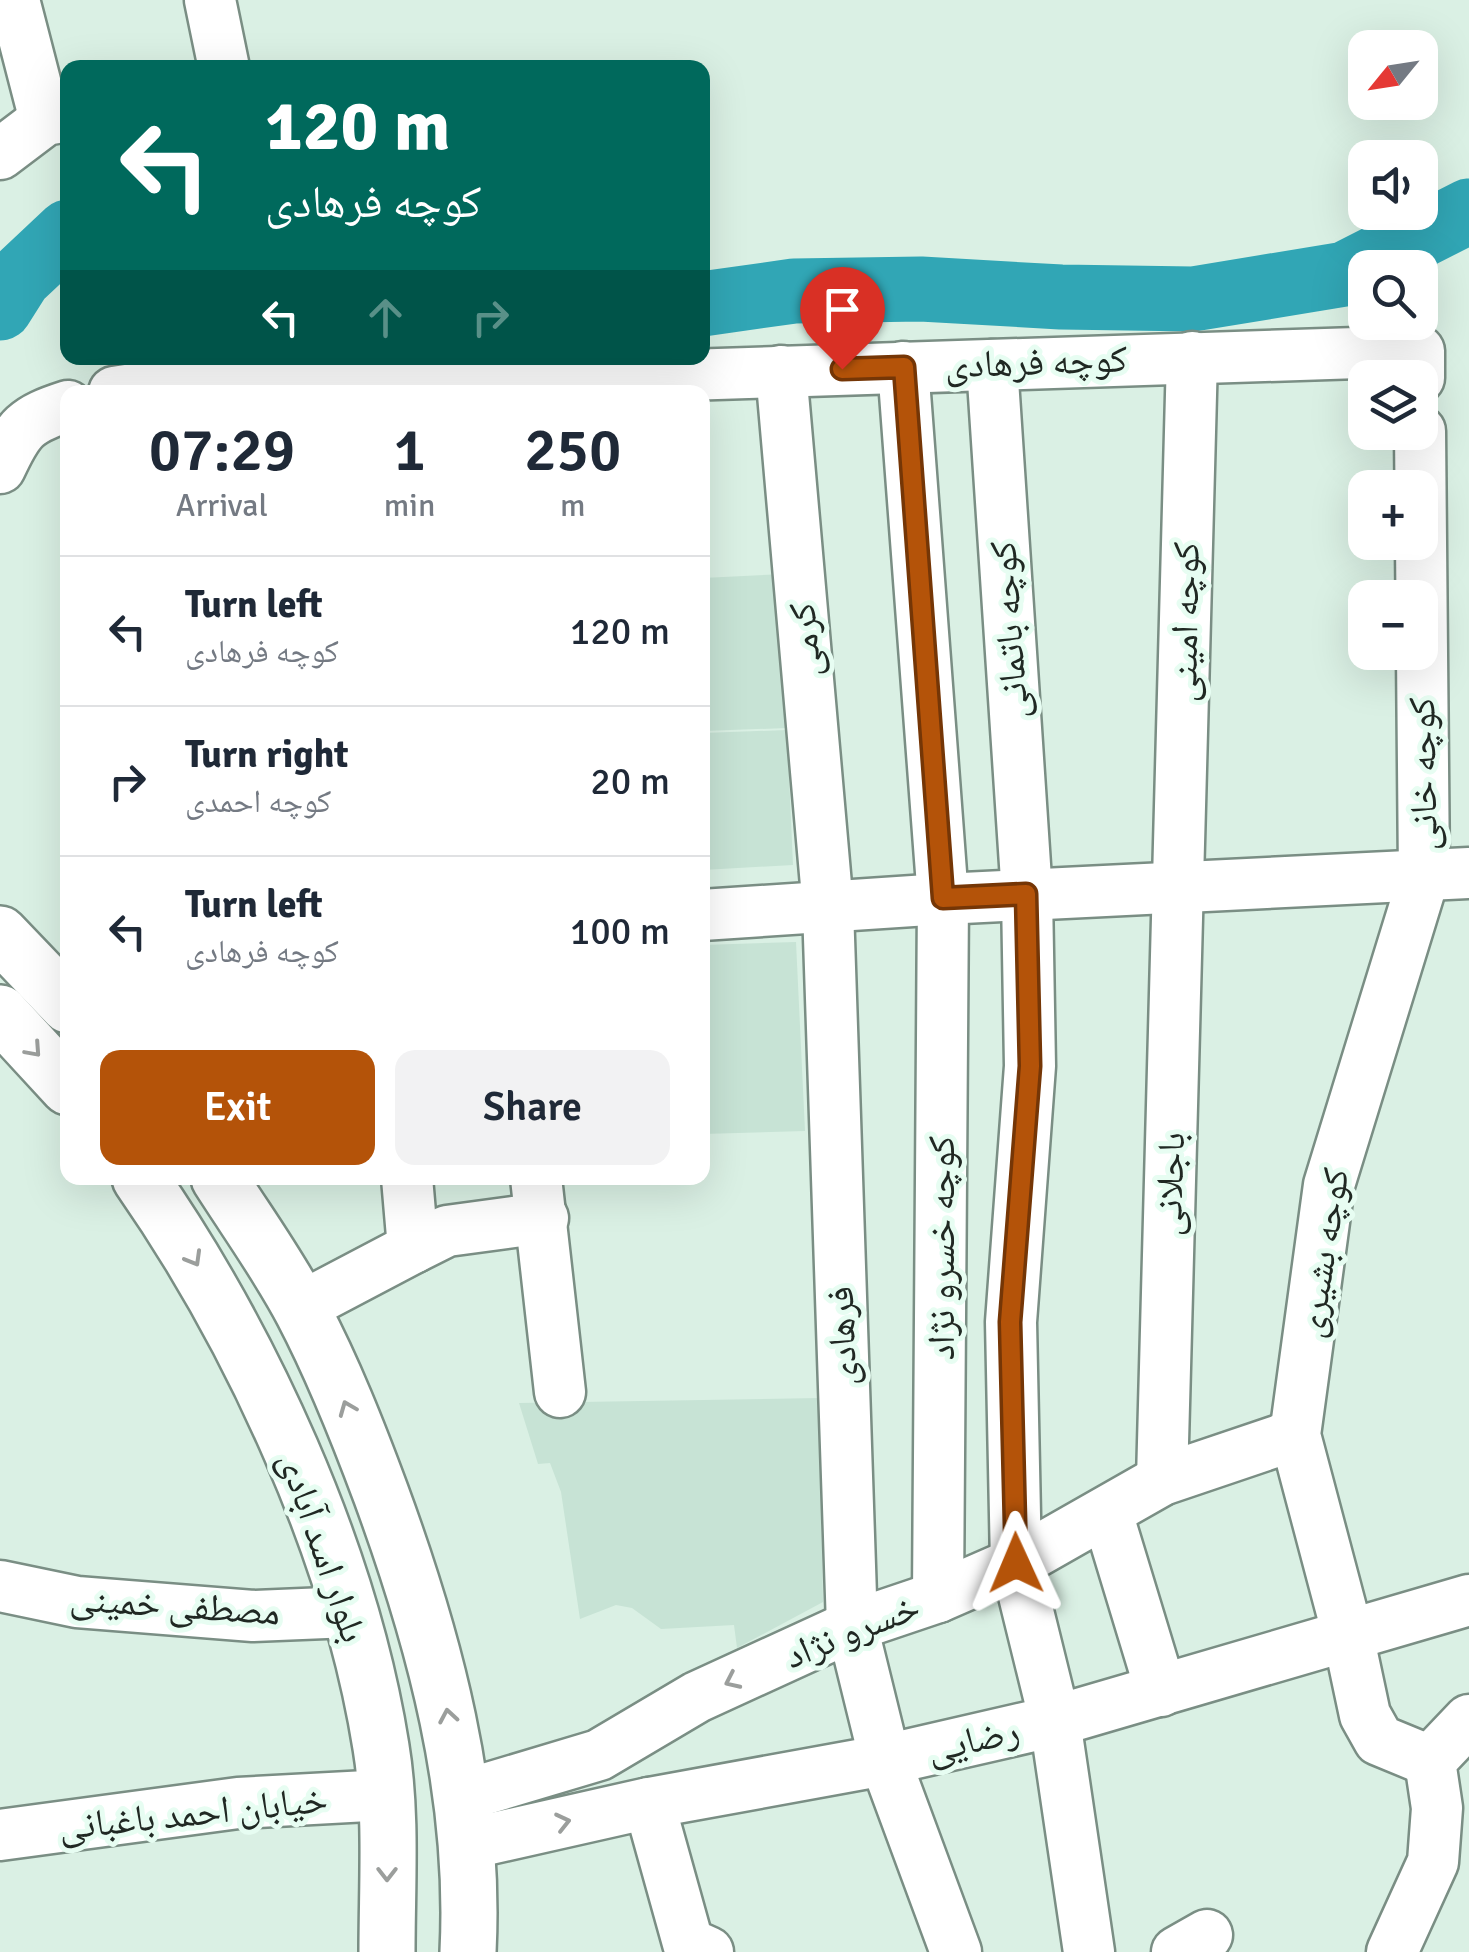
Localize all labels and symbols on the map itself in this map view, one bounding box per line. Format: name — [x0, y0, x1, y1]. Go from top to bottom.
north arrow — [1348, 30, 1438, 120]
pin — [800, 267, 885, 370]
street label: کوچه فرهادی — [944, 335, 1128, 389]
street label: کوچه باتمانی — [979, 539, 1039, 721]
street label: کوچه امینی — [1160, 541, 1210, 703]
street label: کرمی — [778, 601, 832, 679]
street label: کوچه خانی — [1398, 697, 1448, 851]
one-way arrow — [22, 1038, 40, 1057]
street label: باجلانی — [1145, 1131, 1195, 1237]
street label: کوچه خسرو نژاد — [918, 1135, 965, 1360]
street label: کوچه بشیری — [1286, 1164, 1360, 1341]
one-way arrow — [181, 1248, 201, 1266]
street label: فرهادی — [817, 1285, 867, 1387]
one-way arrow — [339, 1400, 359, 1418]
street label: بلوار اسد آبادی — [268, 1446, 378, 1648]
position arrow — [964, 1511, 1068, 1615]
street label: مصطفی خمینی — [68, 1574, 282, 1636]
street label: خسرو نژاد — [778, 1583, 926, 1679]
one-way arrow — [724, 1669, 742, 1689]
street label: رضایی — [922, 1707, 1024, 1773]
one-way arrow — [438, 1708, 459, 1725]
street label: خیابان احمد باغبانی — [56, 1776, 330, 1850]
one-way arrow — [554, 1813, 571, 1834]
one-way arrow — [376, 1866, 397, 1882]

